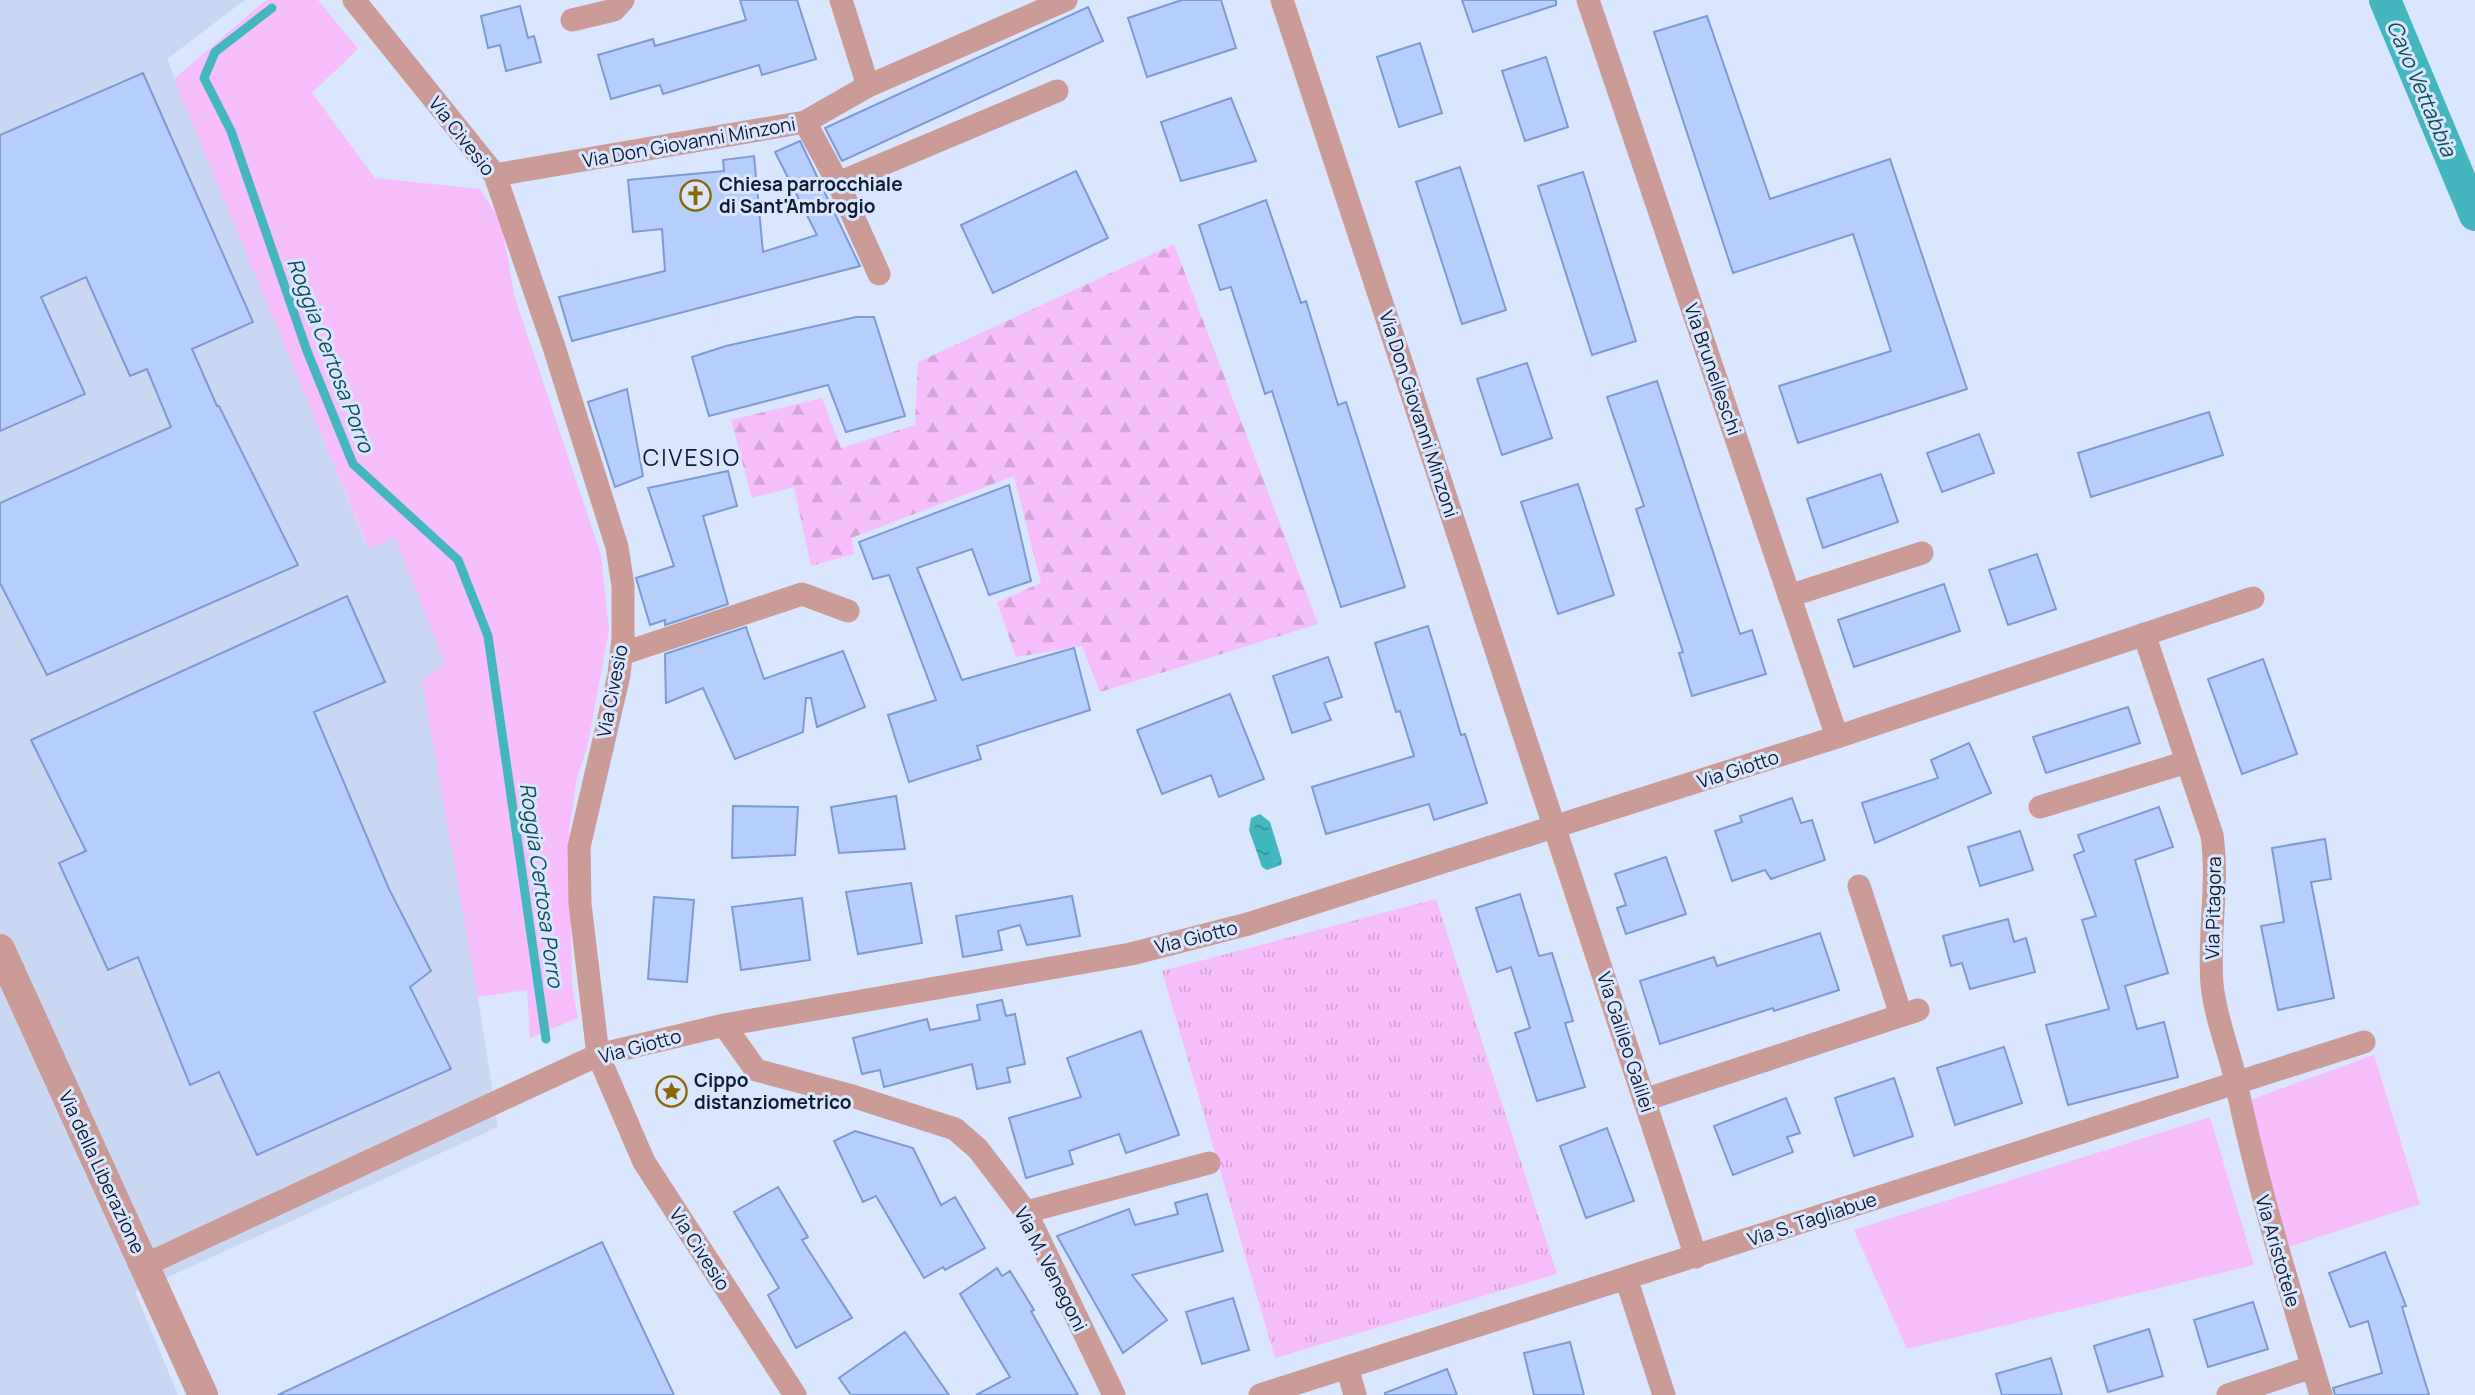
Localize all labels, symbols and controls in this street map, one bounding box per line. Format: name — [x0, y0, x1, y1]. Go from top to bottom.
water label: Cavo Vettabbia — [2381, 16, 2464, 162]
street label: Via Civesio — [423, 91, 501, 181]
street label: Via Don Giovanni Minzoni — [580, 110, 798, 174]
place label: Chiesa parrocchiale di Sant'Ambrogio — [719, 171, 903, 219]
church icon: Chiesa parrocchiale di Sant'Ambrogio — [679, 178, 713, 212]
water label: Roggia Certosa Porro — [281, 254, 382, 458]
street label: Via Brunelleschi — [1678, 299, 1748, 439]
street label: Via Don Giovanni Minzoni — [1373, 307, 1465, 521]
district label: CIVESIO — [643, 441, 741, 473]
street label: Via Civesio — [590, 642, 634, 740]
street label: Via Giotto — [1694, 744, 1782, 794]
water label: Roggia Certosa Porro — [514, 781, 570, 990]
street label: Via Pitagora — [2199, 856, 2227, 960]
street label: Via Giotto — [1152, 914, 1240, 960]
street label: Via Galileo Galilei — [1591, 969, 1661, 1115]
street label: Via Giotto — [596, 1023, 684, 1069]
place label: Cippo distanziometrico — [694, 1067, 852, 1115]
place icon: Cippo distanziometrico — [654, 1074, 688, 1108]
street label: Via della Liberazione — [53, 1086, 151, 1258]
street label: Via S. Tagliabue — [1744, 1186, 1880, 1252]
street label: Via Aristotele — [2250, 1192, 2306, 1310]
street label: Via M. Venegoni — [1009, 1202, 1093, 1336]
street label: Via Civesio — [664, 1203, 736, 1295]

